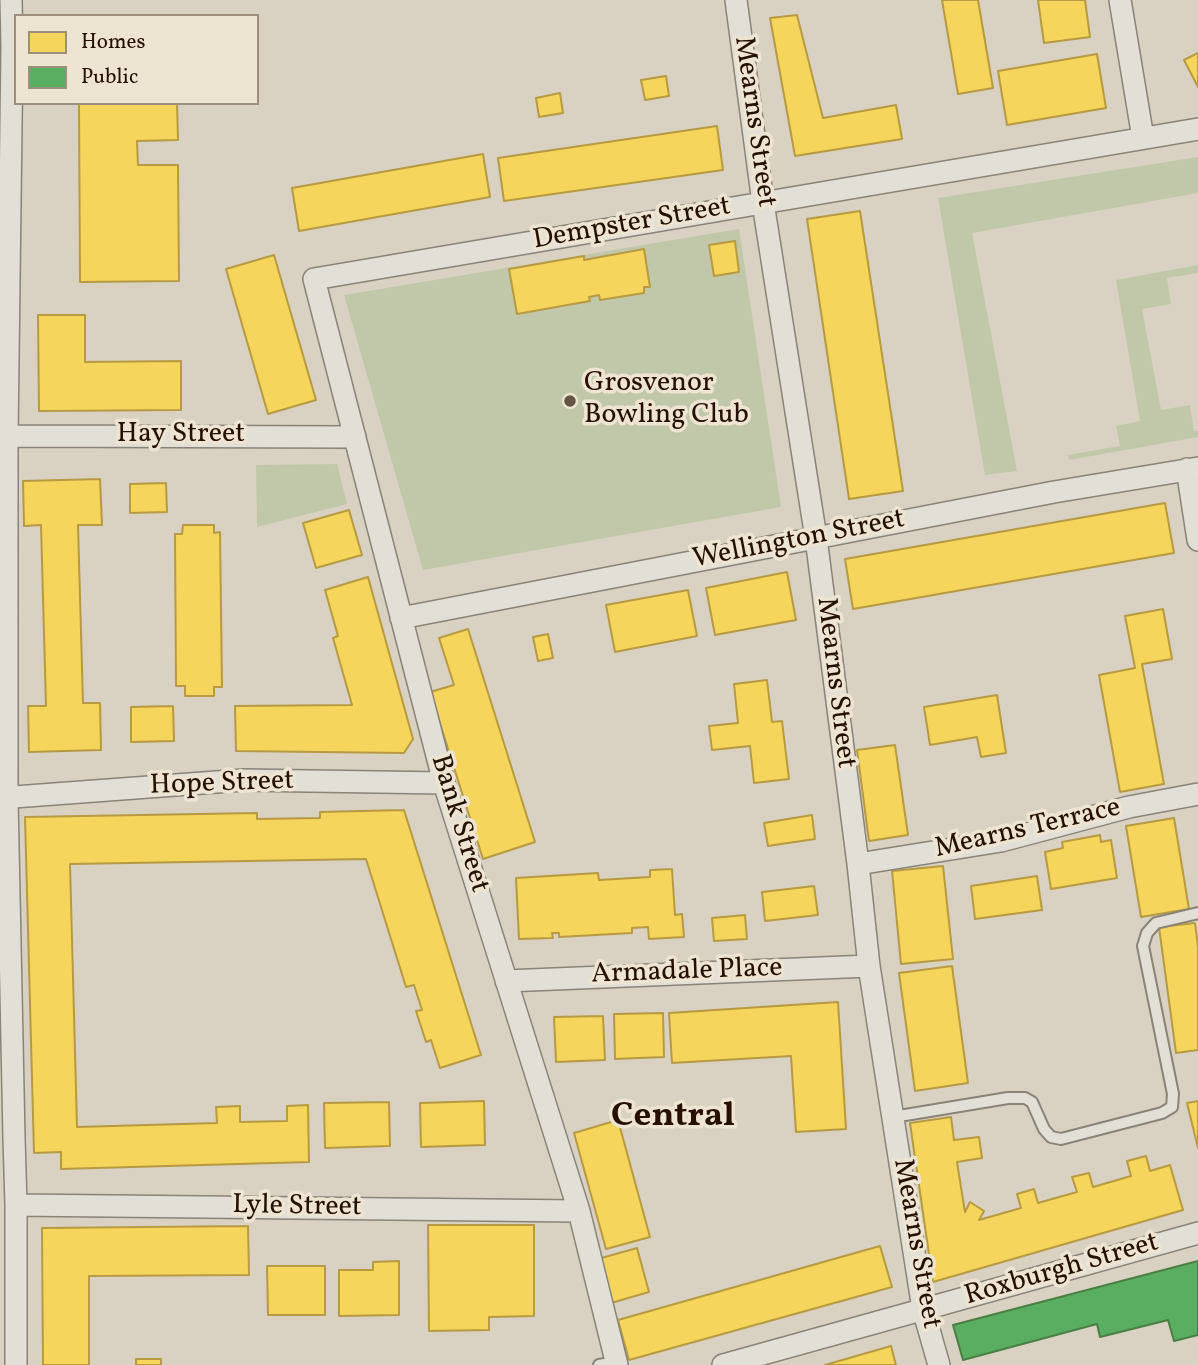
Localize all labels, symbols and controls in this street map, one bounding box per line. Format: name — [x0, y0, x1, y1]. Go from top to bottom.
legend — [14, 14, 259, 105]
text: Homes — [81, 28, 146, 57]
street label: Mearns Street — [724, 34, 782, 210]
text: Public — [81, 63, 138, 92]
street label: Dempster Street — [531, 191, 733, 259]
place label: Grosvenor Bowling Club — [584, 368, 749, 434]
marker: Grosvenor Bowling Club — [562, 393, 578, 409]
street label: Hay Street — [117, 419, 245, 453]
street label: Wellington Street — [690, 504, 908, 578]
street label: Mearns Street — [807, 596, 861, 770]
street label: Bank Street — [421, 751, 495, 897]
street label: Hope Street — [149, 766, 295, 804]
street label: Mearns Terrace — [932, 792, 1124, 868]
street label: Armadale Place — [591, 953, 783, 993]
district label: Central — [611, 1098, 735, 1140]
street label: Mearns Street — [884, 1156, 946, 1332]
street label: Lyle Street — [232, 1190, 362, 1226]
street label: Roxburgh Street — [961, 1227, 1163, 1315]

